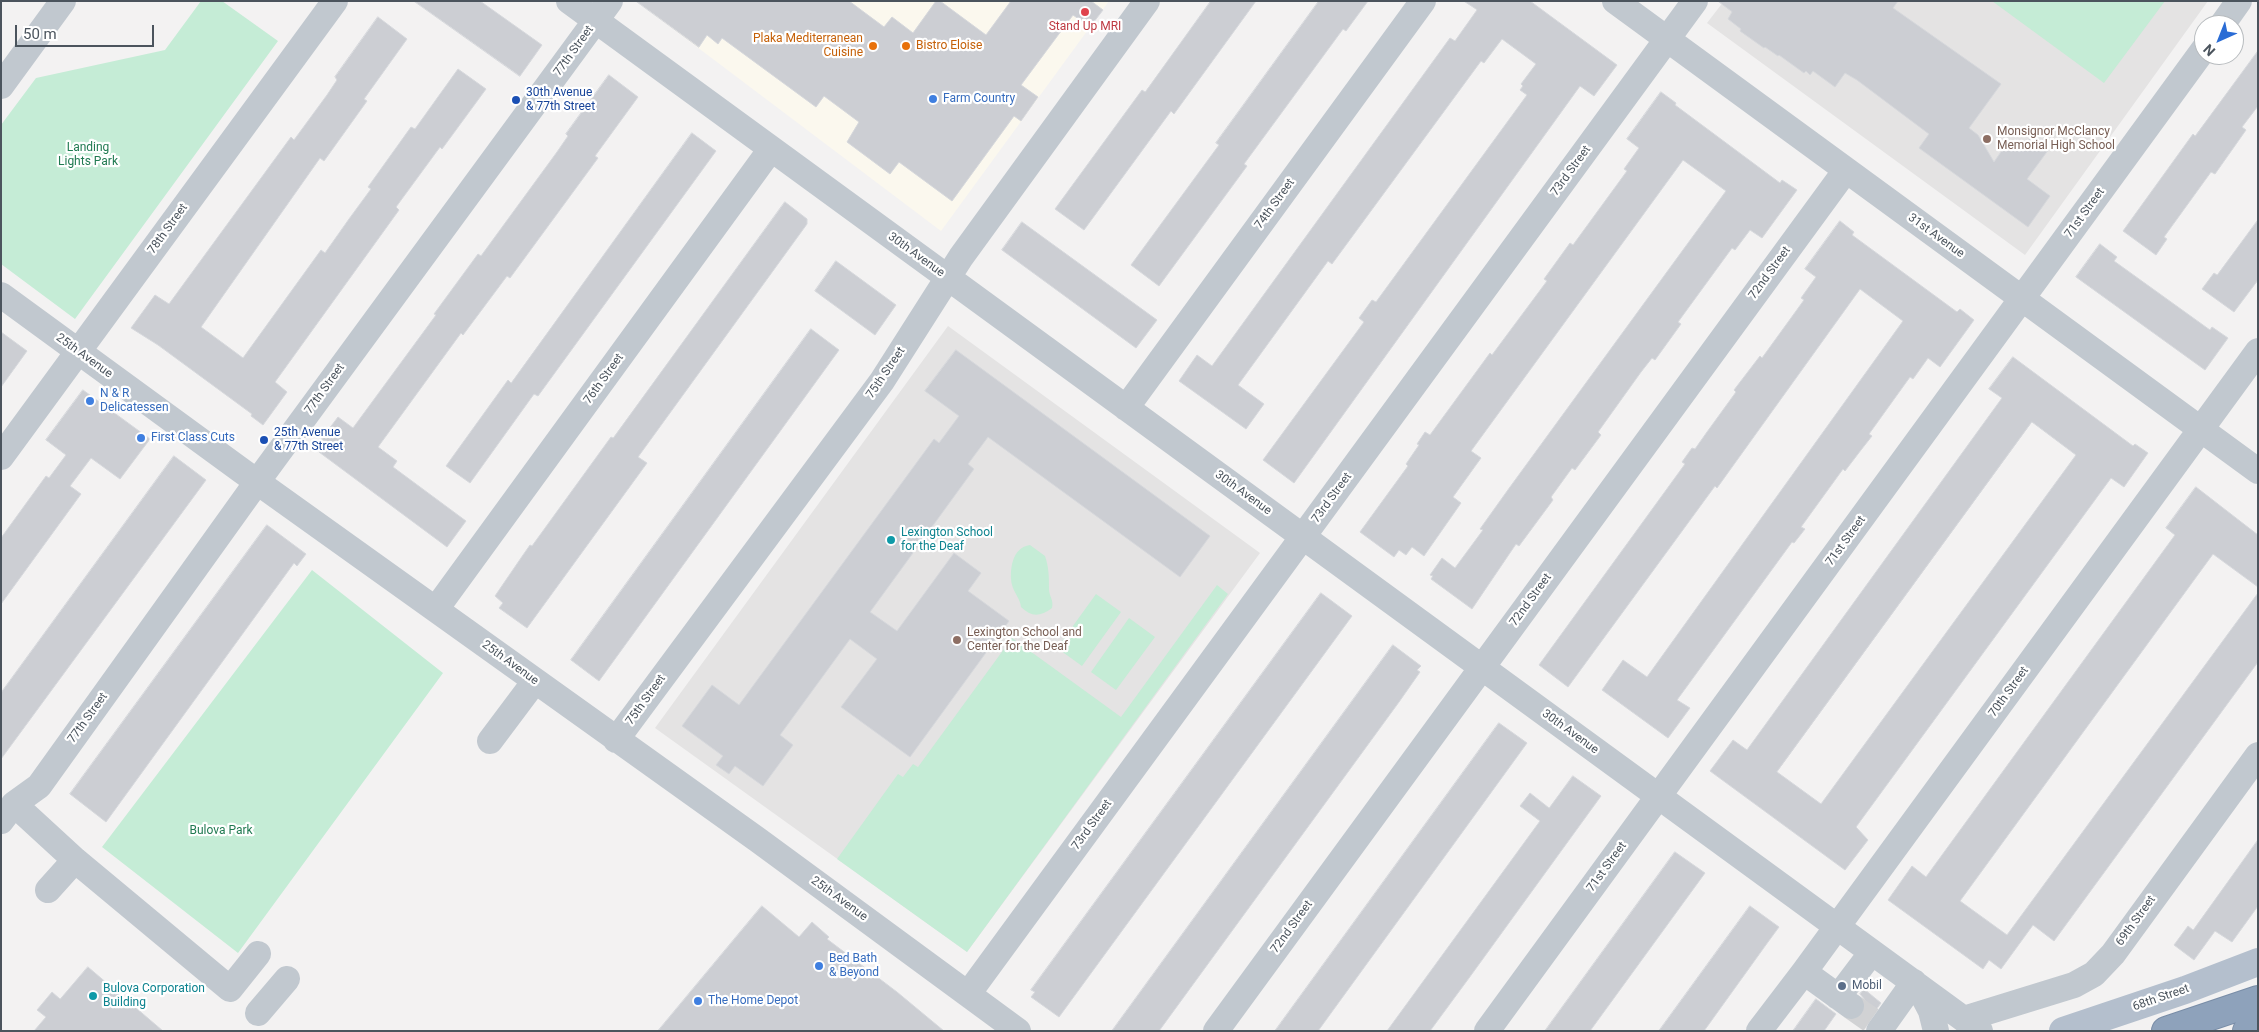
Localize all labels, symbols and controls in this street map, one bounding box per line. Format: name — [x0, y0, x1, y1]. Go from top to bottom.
marker: Stand Up MRI — [1079, 6, 1091, 18]
scale bar — [18, 15, 156, 47]
north arrow — [2194, 15, 2244, 65]
place label: Stand Up MRI — [1049, 20, 1121, 34]
street label: 77th Street — [551, 23, 597, 79]
text: 50 m — [23, 25, 57, 43]
place label: Plaka Mediterranean Cuisine — [753, 32, 863, 60]
place label: Bistro Eloise — [916, 39, 982, 53]
marker: Plaka Mediterranean Cuisine — [867, 40, 879, 52]
marker: Bistro Eloise — [900, 40, 912, 52]
text: N — [2200, 41, 2218, 59]
place label: 30th Avenue & 77th Street — [526, 86, 595, 114]
place label: Farm Country — [943, 92, 1015, 106]
marker: Farm Country — [927, 93, 939, 105]
marker: 30th Avenue & 77th Street — [510, 94, 522, 106]
place label: Monsignor McClancy Memorial High School — [1997, 125, 2115, 153]
marker: Monsignor McClancy Memorial High School — [1981, 133, 1993, 145]
park label: Landing Lights Park — [58, 141, 118, 169]
street label: 73rd Street — [1548, 143, 1594, 199]
street label: 74th Street — [1252, 176, 1298, 232]
street label: 71st Street — [2062, 185, 2108, 241]
street label: 78th Street — [145, 201, 191, 257]
street label: 31st Avenue — [1905, 211, 1967, 261]
street label: 30th Avenue — [885, 230, 947, 280]
street label: 72nd Street — [1746, 244, 1794, 302]
street label: 25th Avenue — [53, 331, 115, 381]
street label: 75th Street — [864, 345, 908, 401]
street label: 76th Street — [581, 351, 627, 407]
street label: 77th Street — [302, 361, 348, 417]
place label: N & R Delicatessen — [100, 387, 169, 415]
marker: N & R Delicatessen — [84, 395, 96, 407]
place label: 25th Avenue & 77th Street — [274, 426, 343, 454]
place label: First Class Cuts — [151, 431, 235, 445]
marker: First Class Cuts — [135, 432, 147, 444]
marker: 25th Avenue & 77th Street — [258, 434, 270, 446]
street label: 30th Avenue — [1212, 468, 1274, 518]
street label: 73rd Street — [1309, 470, 1355, 526]
street label: 71st Street — [1823, 513, 1869, 569]
place label: Lexington School for the Deaf — [901, 526, 993, 554]
marker: Lexington School for the Deaf — [885, 534, 897, 546]
street label: 72nd Street — [1507, 571, 1555, 629]
place label: Lexington School and Center for the Deaf — [967, 626, 1082, 654]
marker: Lexington School and Center for the Deaf — [951, 634, 963, 646]
street label: 25th Avenue — [479, 638, 541, 688]
street label: 70th Street — [1986, 664, 2032, 720]
street label: 75th Street — [623, 672, 669, 728]
street label: 77th Street — [65, 690, 111, 746]
street label: 30th Avenue — [1539, 707, 1601, 757]
street label: 73rd Street — [1069, 797, 1115, 853]
park label: Bulova Park — [189, 824, 253, 838]
street label: 71st Street — [1584, 839, 1630, 895]
street label: 25th Avenue — [808, 874, 870, 924]
street label: 69th Street — [2113, 893, 2159, 949]
street label: 72nd Street — [1268, 898, 1316, 956]
place label: Bed Bath & Beyond — [829, 952, 879, 980]
marker: Bed Bath & Beyond — [813, 960, 825, 972]
place label: Mobil — [1852, 979, 1882, 993]
marker: Mobil — [1836, 980, 1848, 992]
place label: Bulova Corporation Building — [103, 982, 205, 1010]
street label: 68th Street — [2131, 982, 2191, 1014]
marker: Bulova Corporation Building — [87, 990, 99, 1002]
place label: The Home Depot — [708, 994, 798, 1008]
marker: The Home Depot — [692, 995, 704, 1007]

